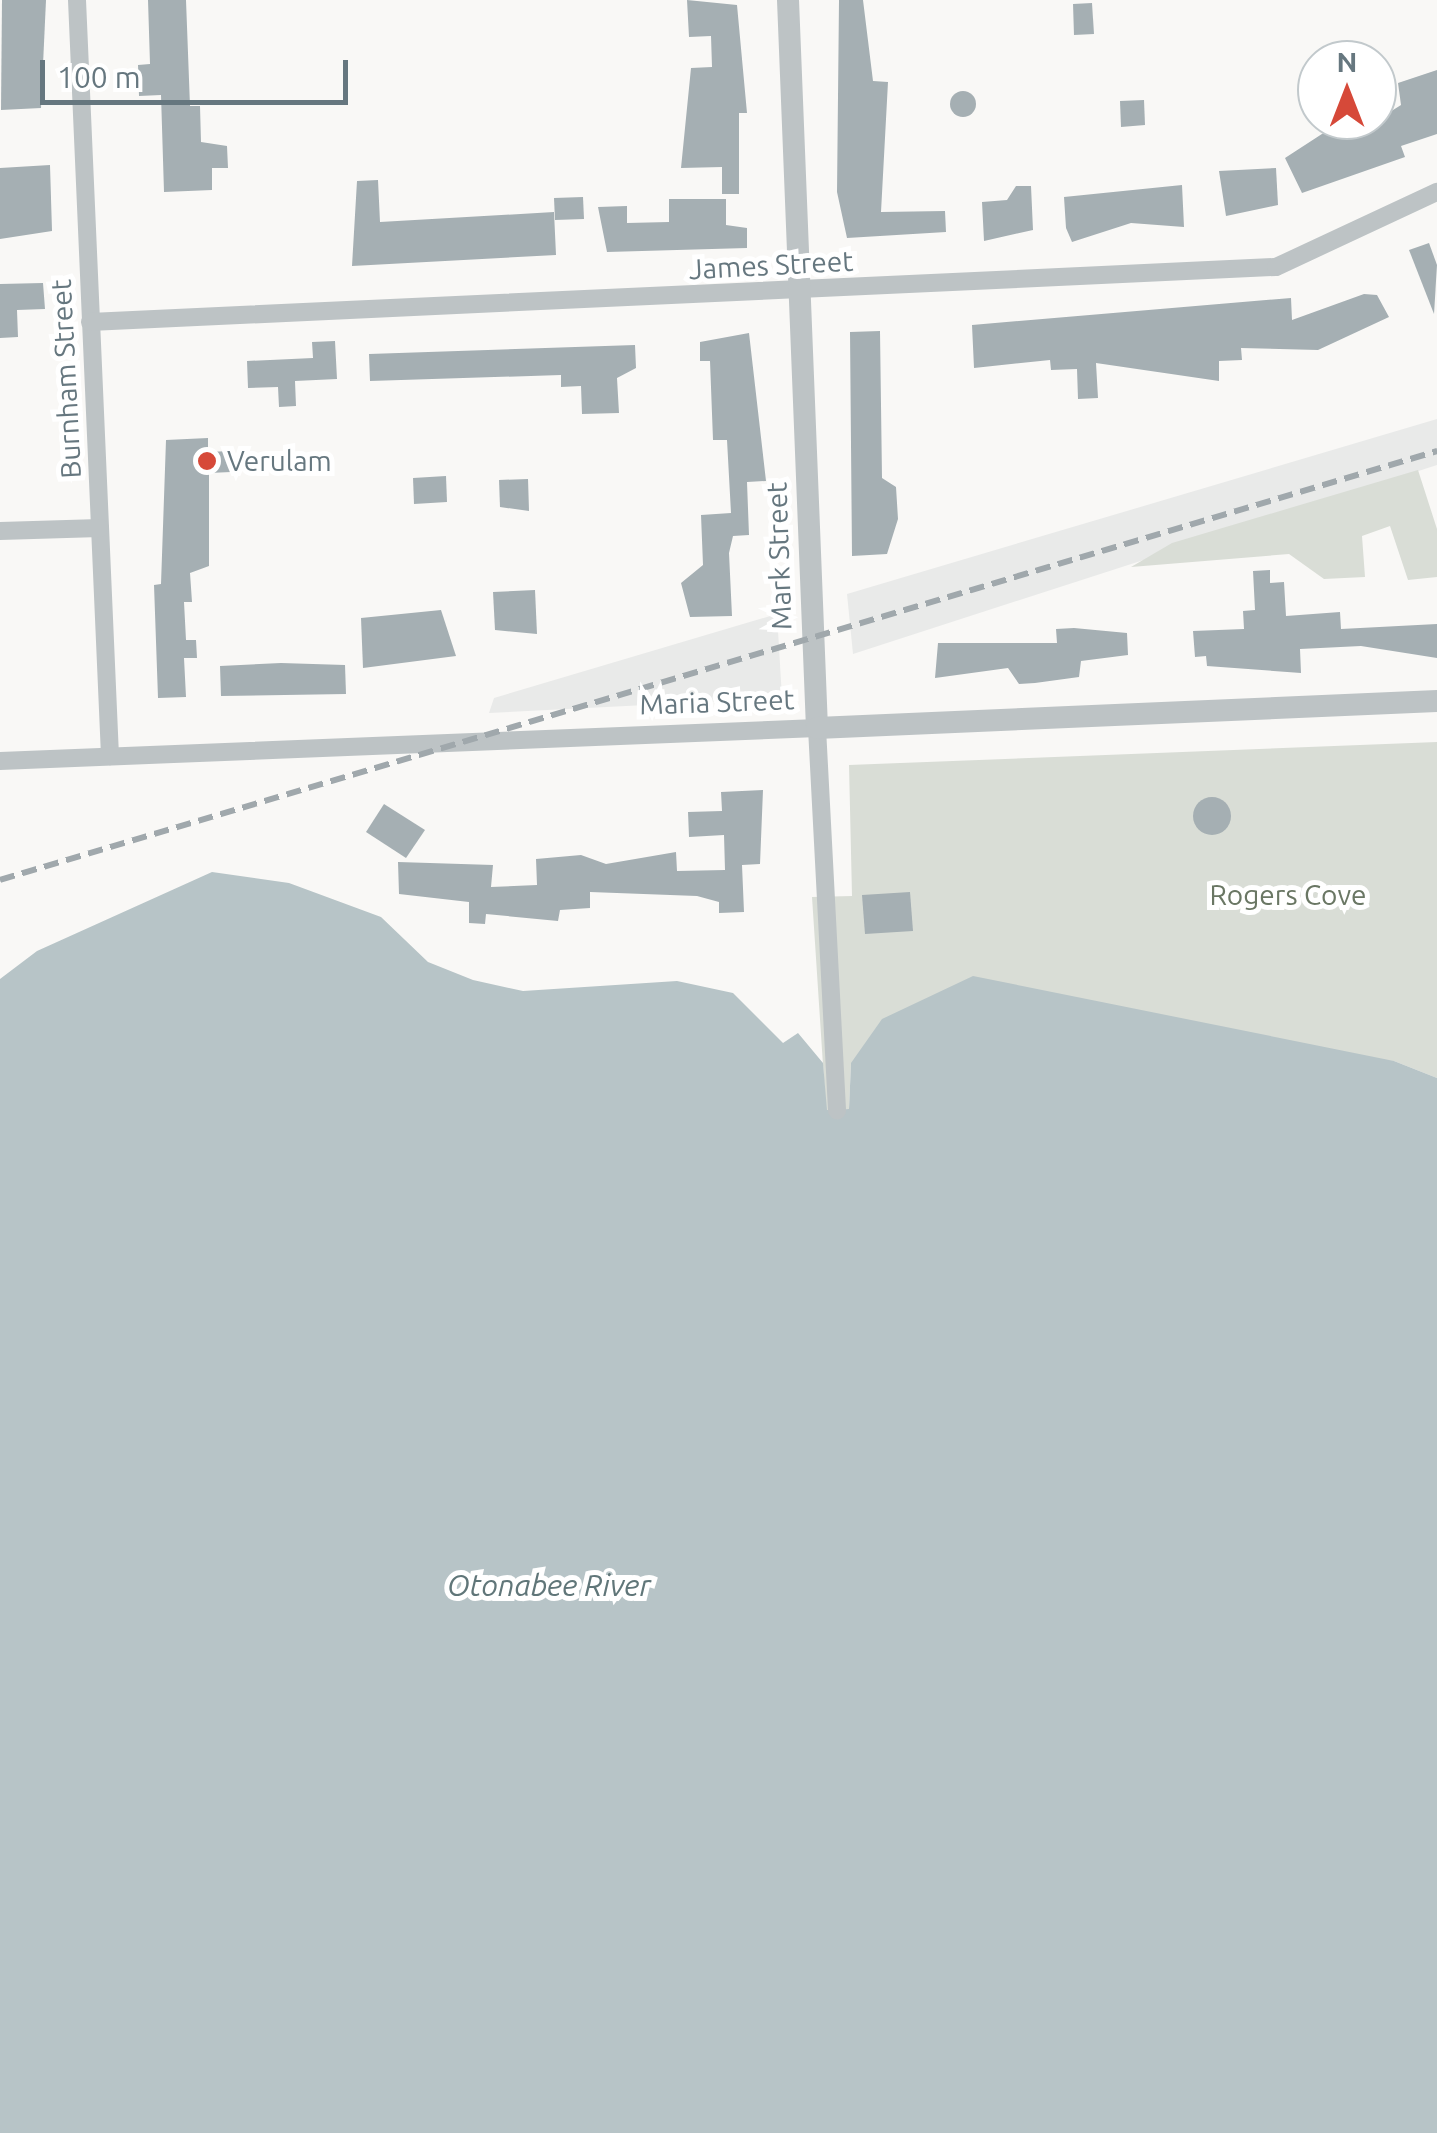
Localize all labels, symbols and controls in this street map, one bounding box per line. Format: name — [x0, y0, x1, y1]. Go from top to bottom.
scale bar — [45, 40, 352, 102]
north arrow — [1297, 40, 1397, 140]
text: N — [1337, 46, 1357, 77]
text: 100 m — [57, 60, 141, 94]
street label: James Street — [688, 244, 854, 286]
street label: Burnham Street — [44, 279, 88, 479]
place label: Verulam — [227, 444, 332, 478]
marker: Verulam — [196, 450, 218, 472]
street label: Mark Street — [760, 481, 798, 631]
street label: Maria Street — [639, 683, 795, 721]
park label: Rogers Cove — [1209, 878, 1367, 912]
water label: Otonabee River — [447, 1567, 651, 1603]

